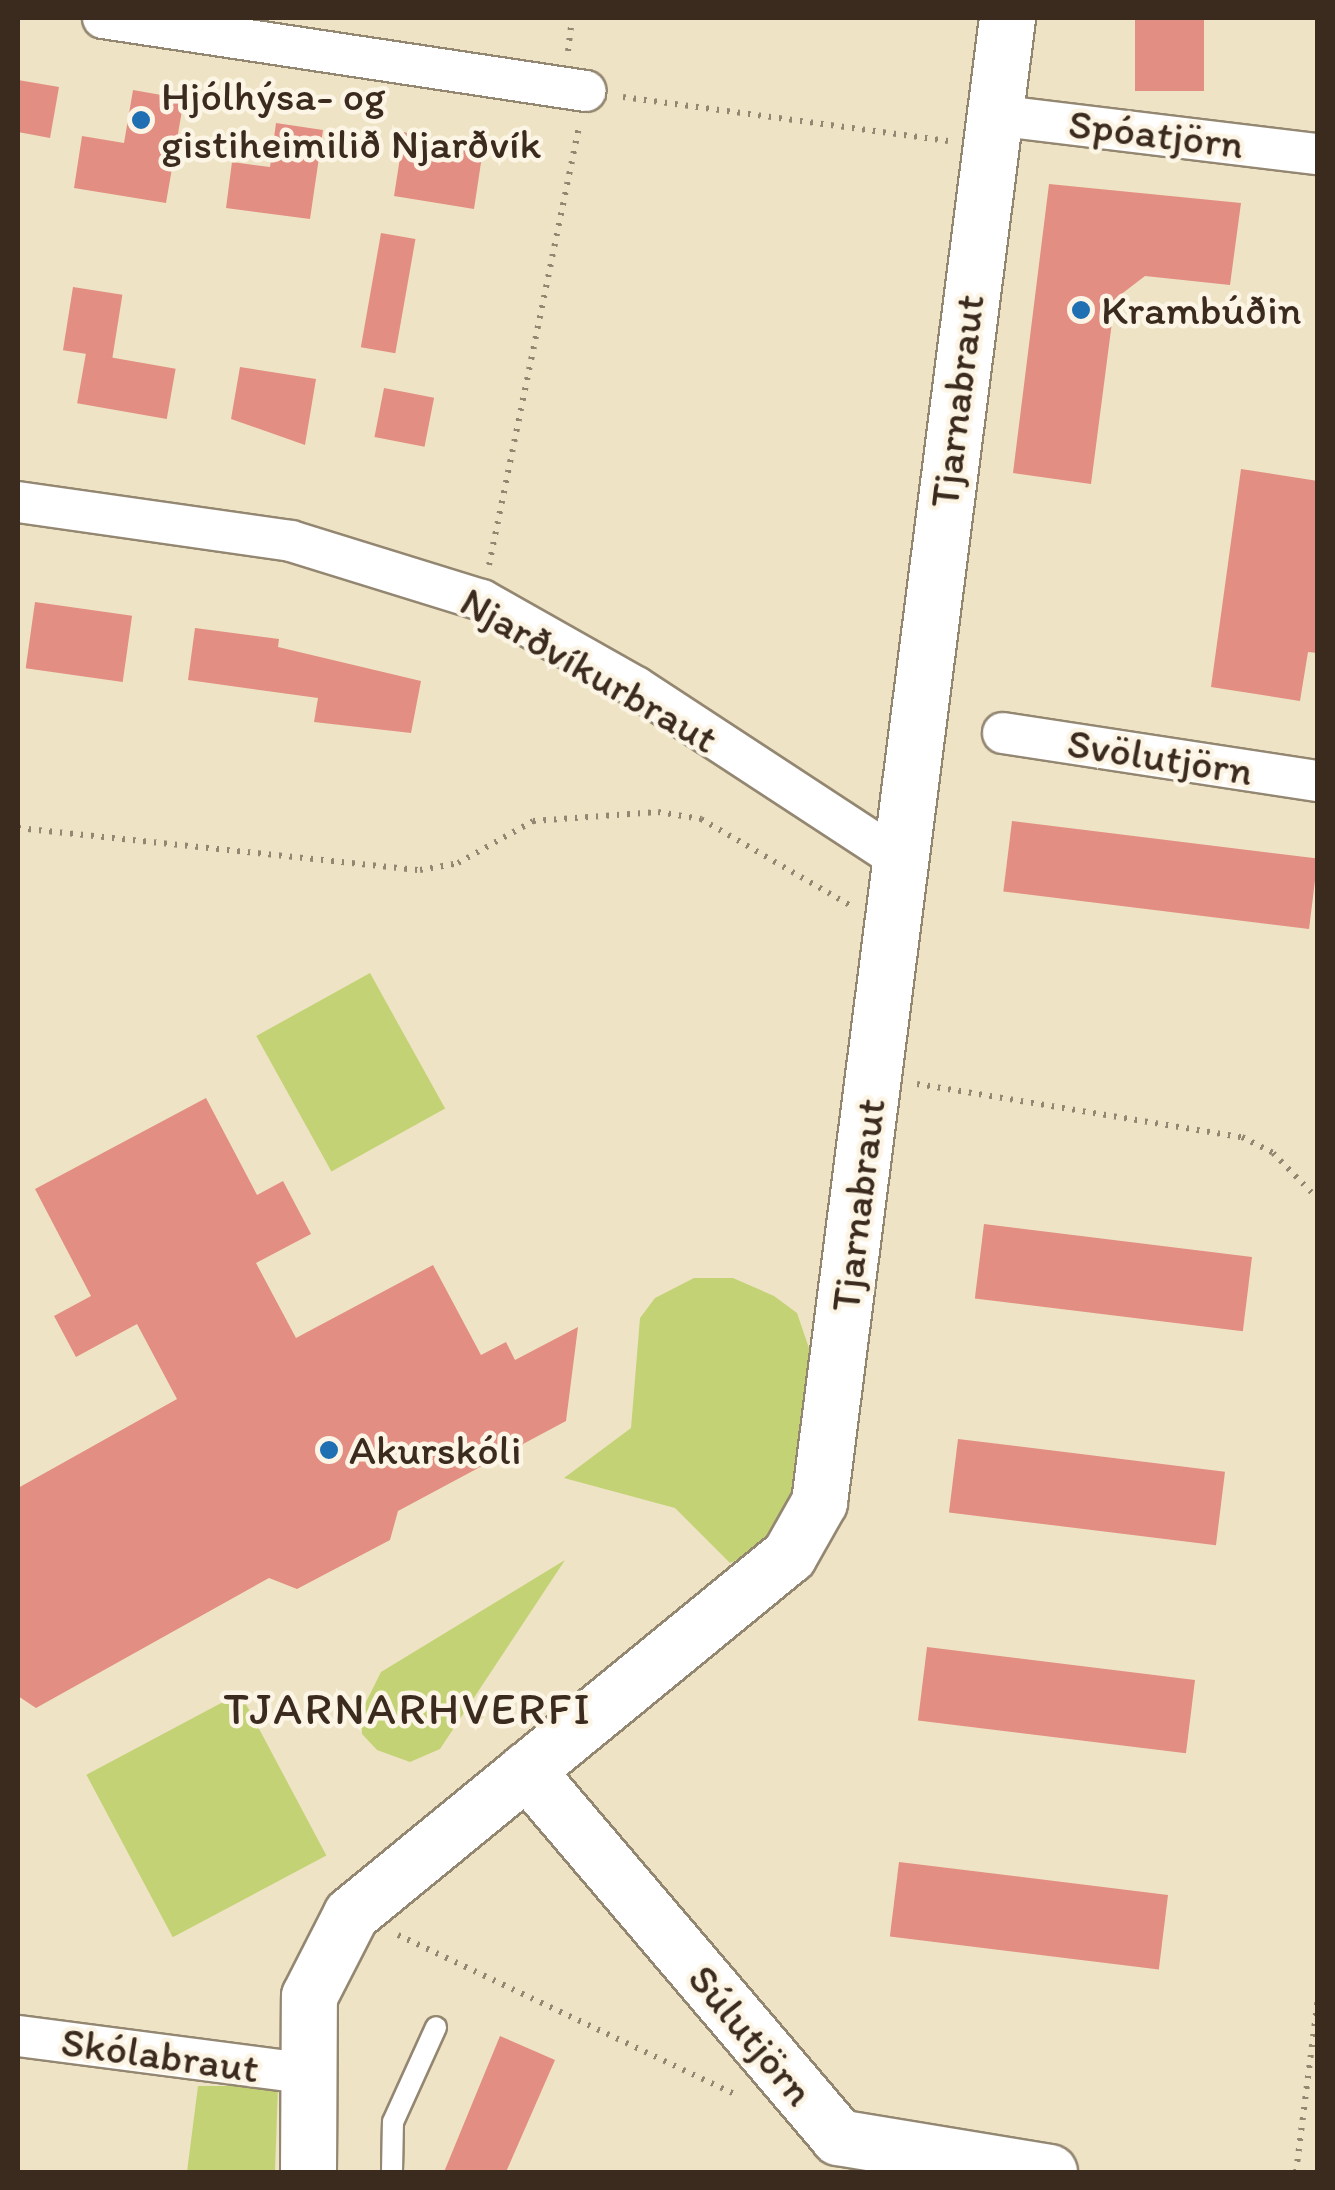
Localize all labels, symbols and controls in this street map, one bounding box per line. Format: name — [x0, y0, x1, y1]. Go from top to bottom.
place label: Hjólhýsa- og gistiheimilið Njarðvík — [161, 71, 541, 170]
street label: Spóatjörn — [1066, 98, 1246, 170]
marker: Hjólhýsa- og gistiheimilið Njarðvík — [130, 109, 152, 131]
place label: Krambúðin — [1101, 285, 1302, 335]
street label: Tjarnabraut — [919, 291, 995, 511]
marker: Krambúðin — [1070, 299, 1092, 321]
street label: Njarðvíkurbraut — [451, 576, 727, 764]
street label: Svölutjörn — [1064, 717, 1256, 797]
street label: Tjarnabraut — [820, 1095, 896, 1315]
place label: Akurskóli — [349, 1425, 521, 1475]
marker: Akurskóli — [318, 1439, 340, 1461]
district label: TJARNARHVERFI — [222, 1682, 594, 1736]
street label: Súlutjörn — [678, 1954, 824, 2116]
street label: Skólabraut — [58, 2016, 262, 2094]

